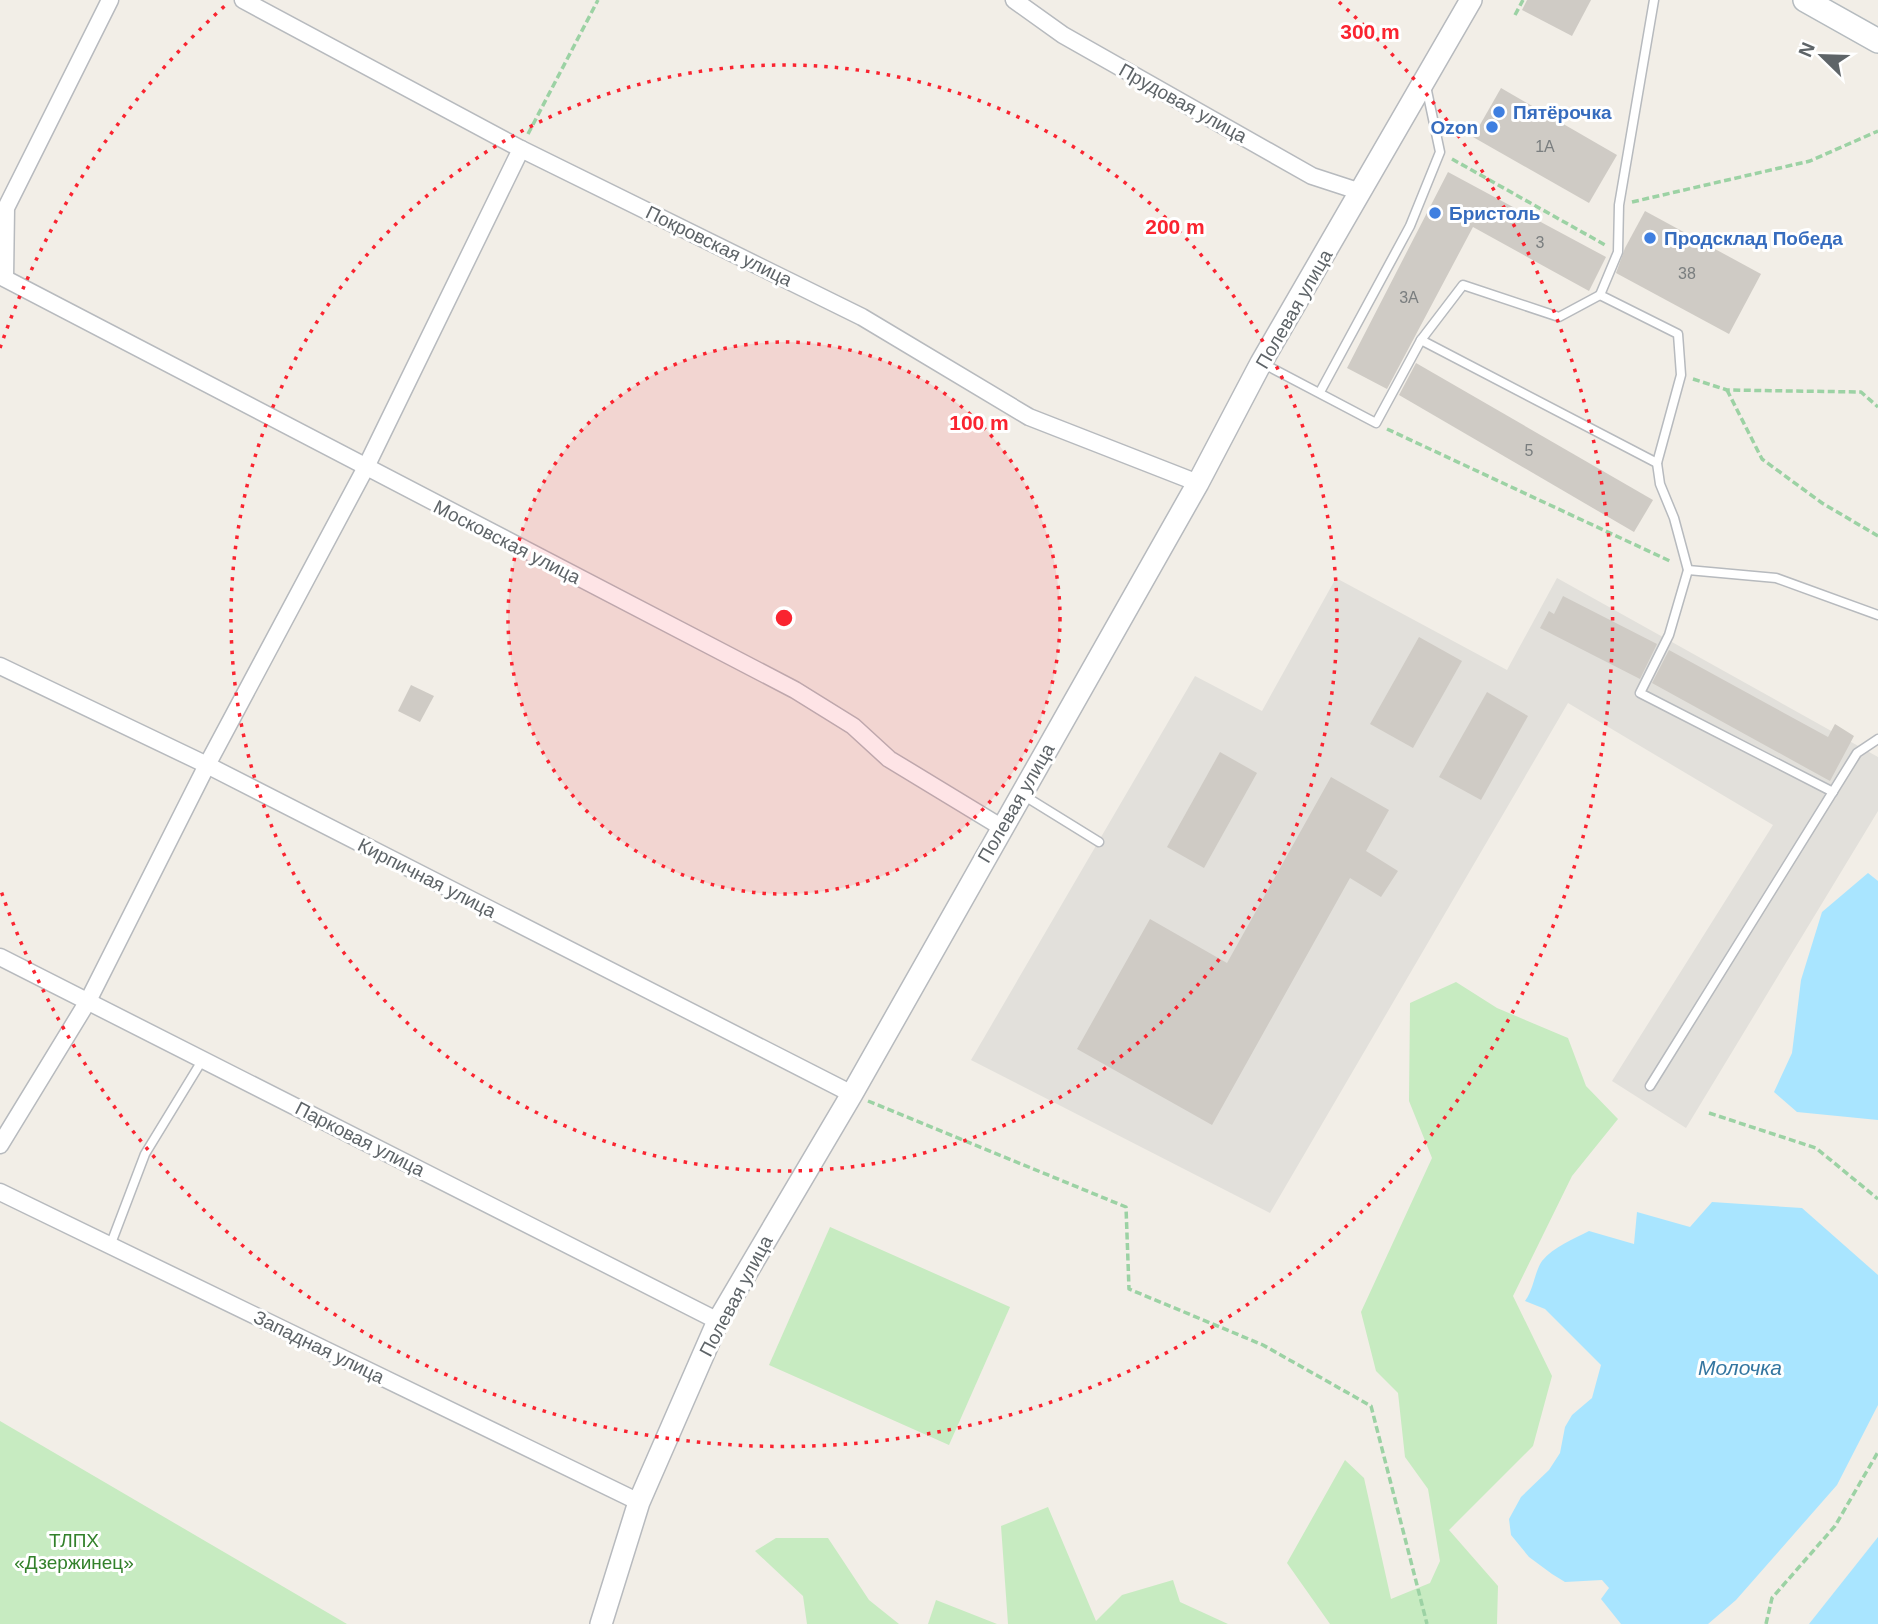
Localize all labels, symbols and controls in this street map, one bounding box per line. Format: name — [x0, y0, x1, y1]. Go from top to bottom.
text: 300 m — [1340, 20, 1400, 43]
north arrow — [1787, 21, 1857, 91]
text: N — [1794, 39, 1819, 60]
street label: Прудовая улица — [1115, 59, 1251, 147]
place label: Пятёрочка — [1513, 102, 1612, 123]
marker: Пятёрочка — [1491, 104, 1507, 120]
place label: Ozon — [1431, 117, 1478, 138]
marker: Ozon — [1484, 119, 1500, 135]
house number: 1А — [1535, 138, 1555, 155]
street label: Покровская улица — [642, 201, 796, 291]
place label: Бристоль — [1449, 203, 1540, 224]
marker: Бристоль — [1427, 205, 1443, 221]
text: 200 m — [1145, 215, 1205, 238]
place label: Продсклад Победа — [1664, 228, 1843, 249]
marker: Продсклад Победа — [1642, 230, 1658, 246]
house number: 3 — [1536, 234, 1545, 251]
street label: Полевая улица — [1251, 245, 1337, 372]
house number: 38 — [1678, 265, 1696, 282]
house number: 3А — [1399, 289, 1419, 306]
text: 100 m — [949, 411, 1009, 434]
house number: 5 — [1525, 442, 1534, 459]
street label: Московская улица — [430, 496, 584, 588]
centre of rings — [772, 606, 796, 630]
street label: Полевая улица — [973, 739, 1059, 866]
street label: Кирпичная улица — [355, 834, 500, 922]
street label: Парковая улица — [292, 1097, 428, 1181]
street label: Полевая улица — [695, 1232, 777, 1360]
street label: Западная улица — [250, 1306, 388, 1388]
water label: Молочка — [1698, 1356, 1782, 1379]
park label: ТЛПХ «Дзержинец» — [14, 1530, 134, 1573]

